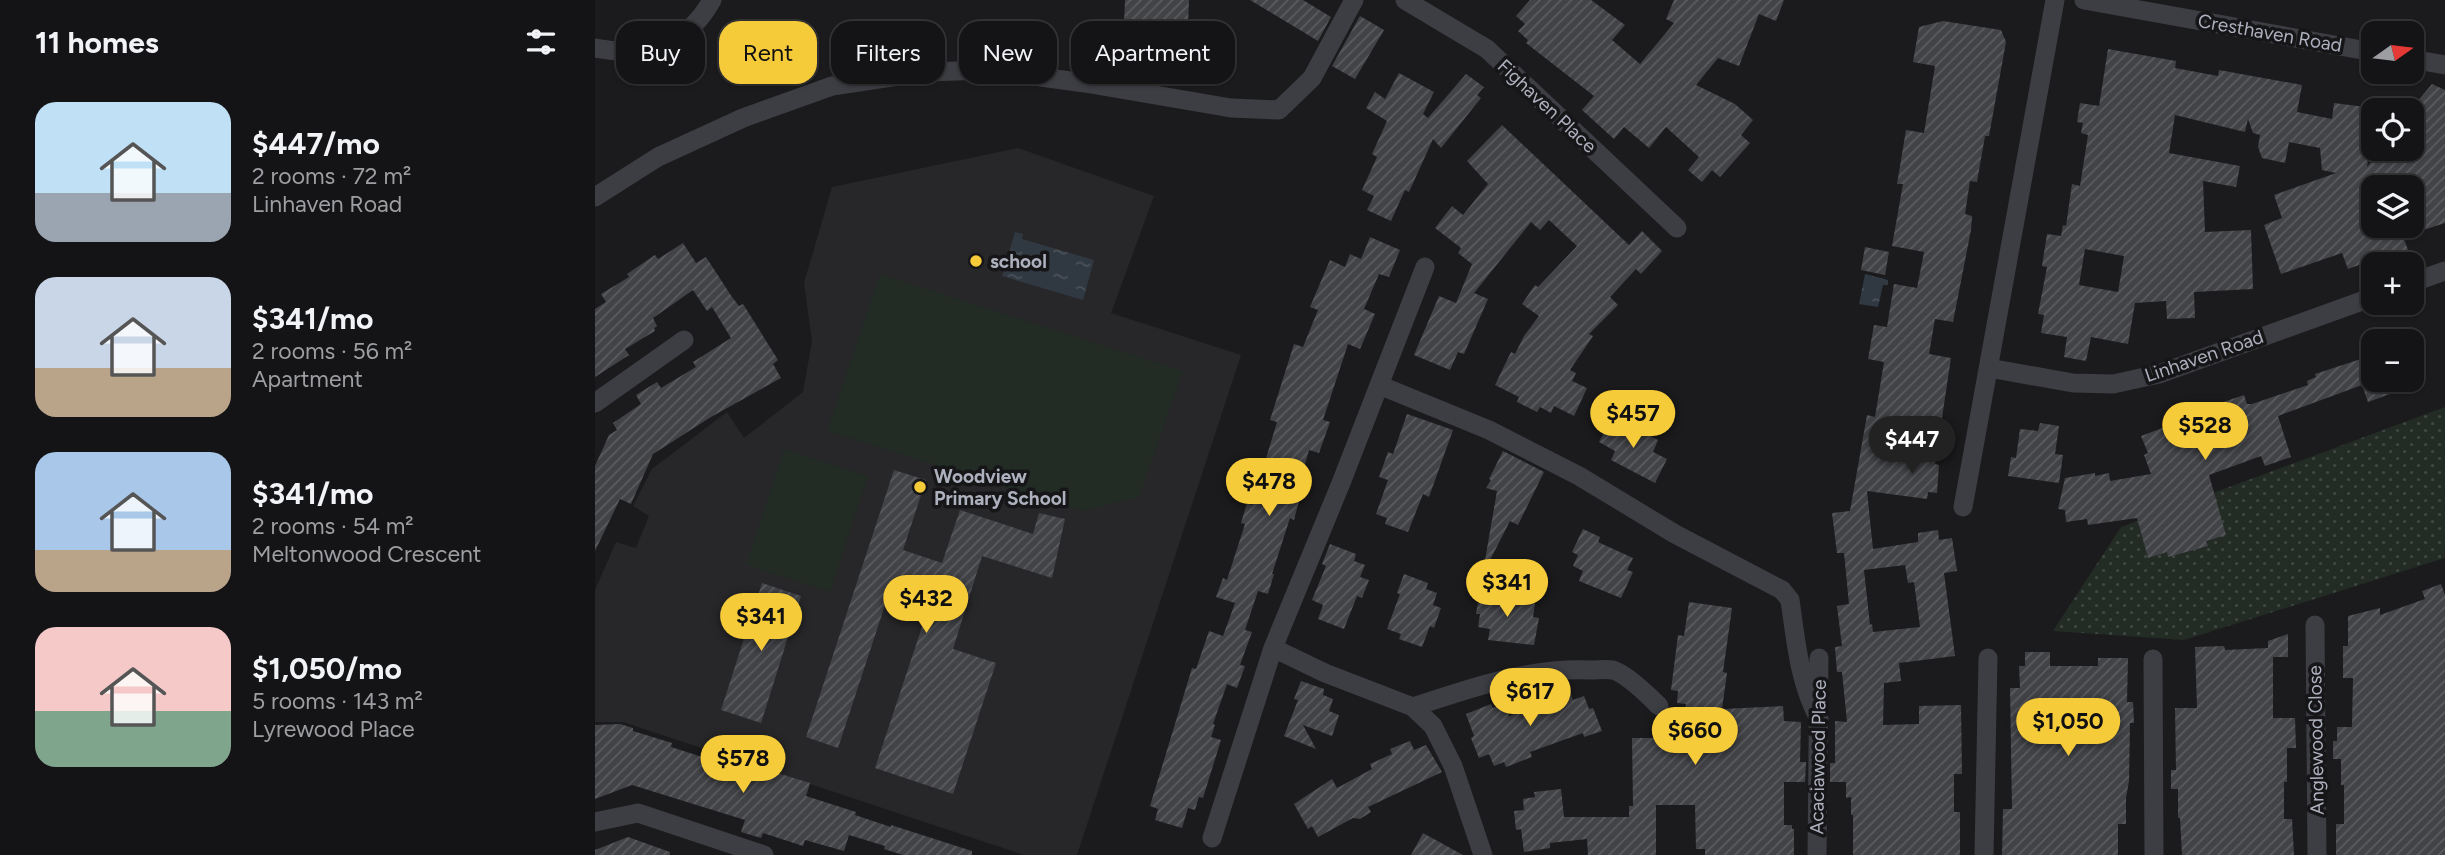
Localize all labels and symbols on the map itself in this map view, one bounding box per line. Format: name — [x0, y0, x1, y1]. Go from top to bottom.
street label: Cresthaven Road — [2196, 9, 2344, 57]
north arrow — [2361, 21, 2424, 84]
street label: Fighaven Place — [1493, 54, 1601, 158]
place label: school — [990, 250, 1047, 273]
marker: school — [968, 253, 984, 269]
street label: Linhaven Road — [2142, 325, 2266, 387]
pin: $457 — [1592, 391, 1674, 450]
pin: $528 — [2164, 402, 2246, 462]
pin: $447 — [1871, 416, 1953, 476]
pin: $478 — [1228, 458, 1310, 518]
place label: Woodview Primary School — [934, 465, 1066, 510]
marker: Woodview Primary School — [912, 479, 928, 495]
pin: $341 — [1466, 560, 1548, 619]
pin: $432 — [885, 576, 967, 635]
pin: $341 — [720, 594, 802, 653]
street label: Anglewood Close — [2303, 665, 2329, 815]
pin: $617 — [1489, 668, 1571, 728]
street label: Acaciawood Place — [1805, 679, 1831, 835]
pin: $1,050 — [2011, 698, 2125, 758]
pin: $660 — [1654, 708, 1736, 767]
pin: $578 — [702, 736, 784, 795]

